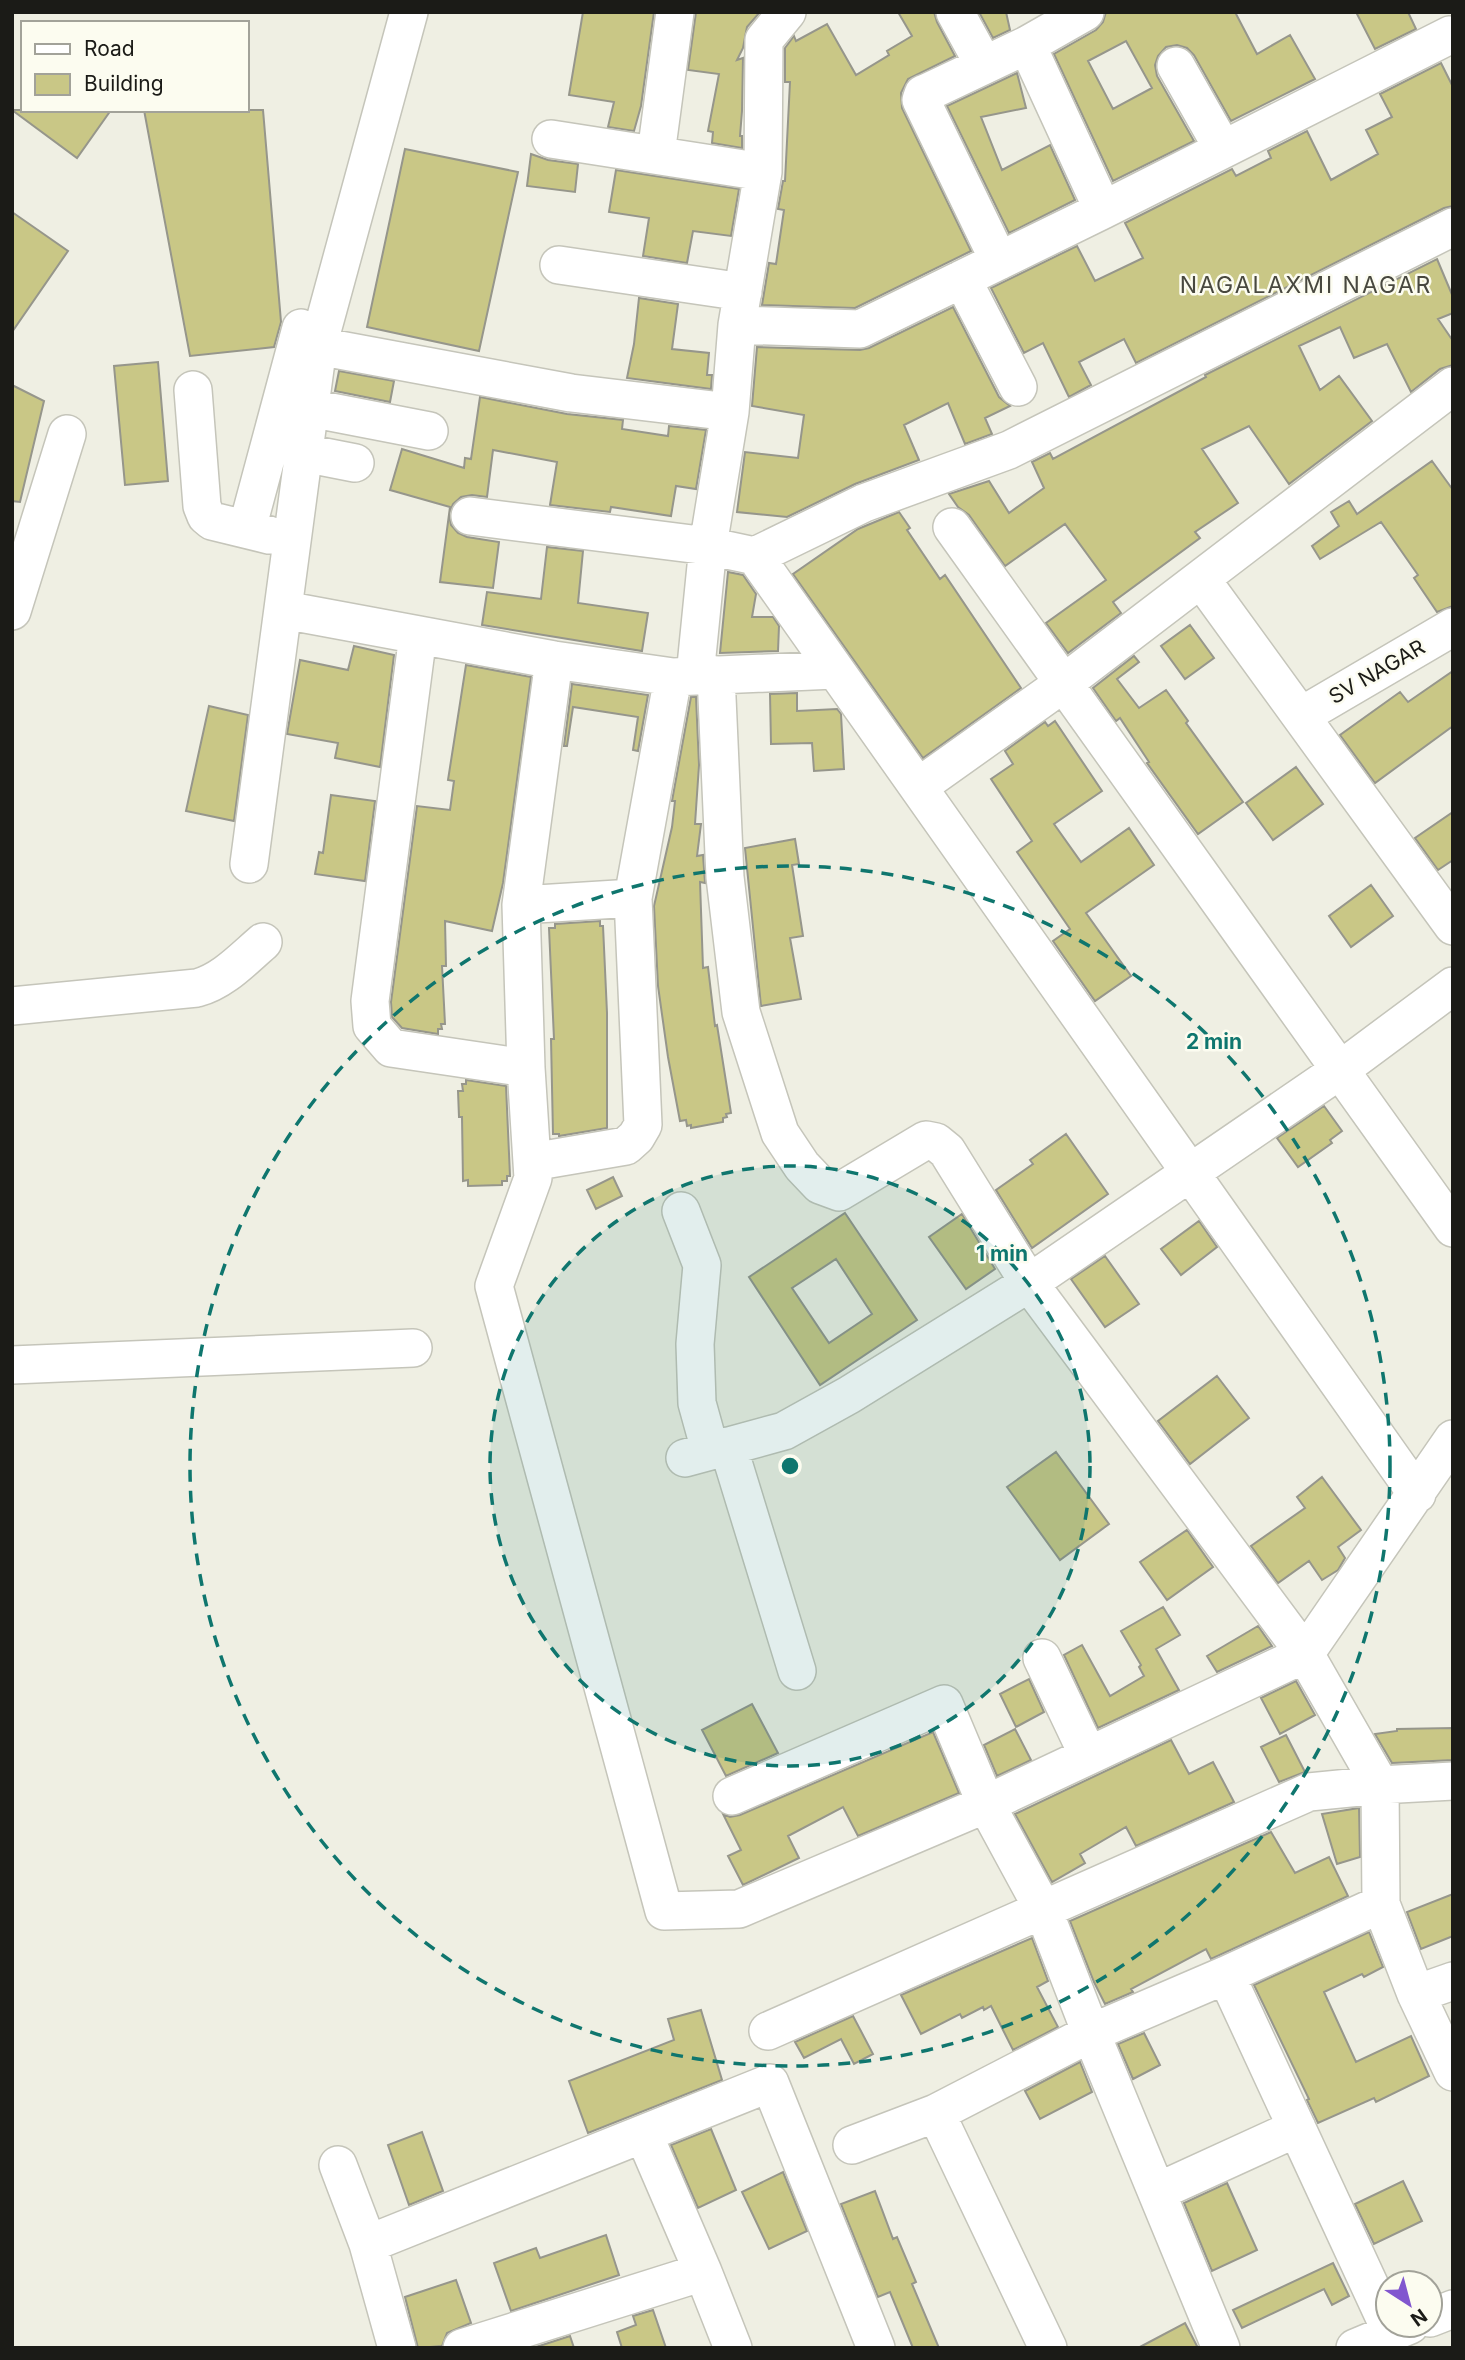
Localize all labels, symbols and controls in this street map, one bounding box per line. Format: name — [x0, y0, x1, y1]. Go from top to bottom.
legend — [21, 21, 248, 112]
text: Road — [84, 36, 135, 61]
text: Building — [84, 71, 164, 96]
district label: NAGALAXMI NAGAR — [1180, 271, 1432, 299]
street label: SV NAGAR — [1324, 634, 1429, 709]
text: 2 min — [1186, 1029, 1242, 1054]
text: 1 min — [976, 1241, 1028, 1266]
centre of rings — [778, 1454, 802, 1478]
north arrow — [1374, 2269, 1444, 2339]
text: N — [1406, 2304, 1431, 2331]

